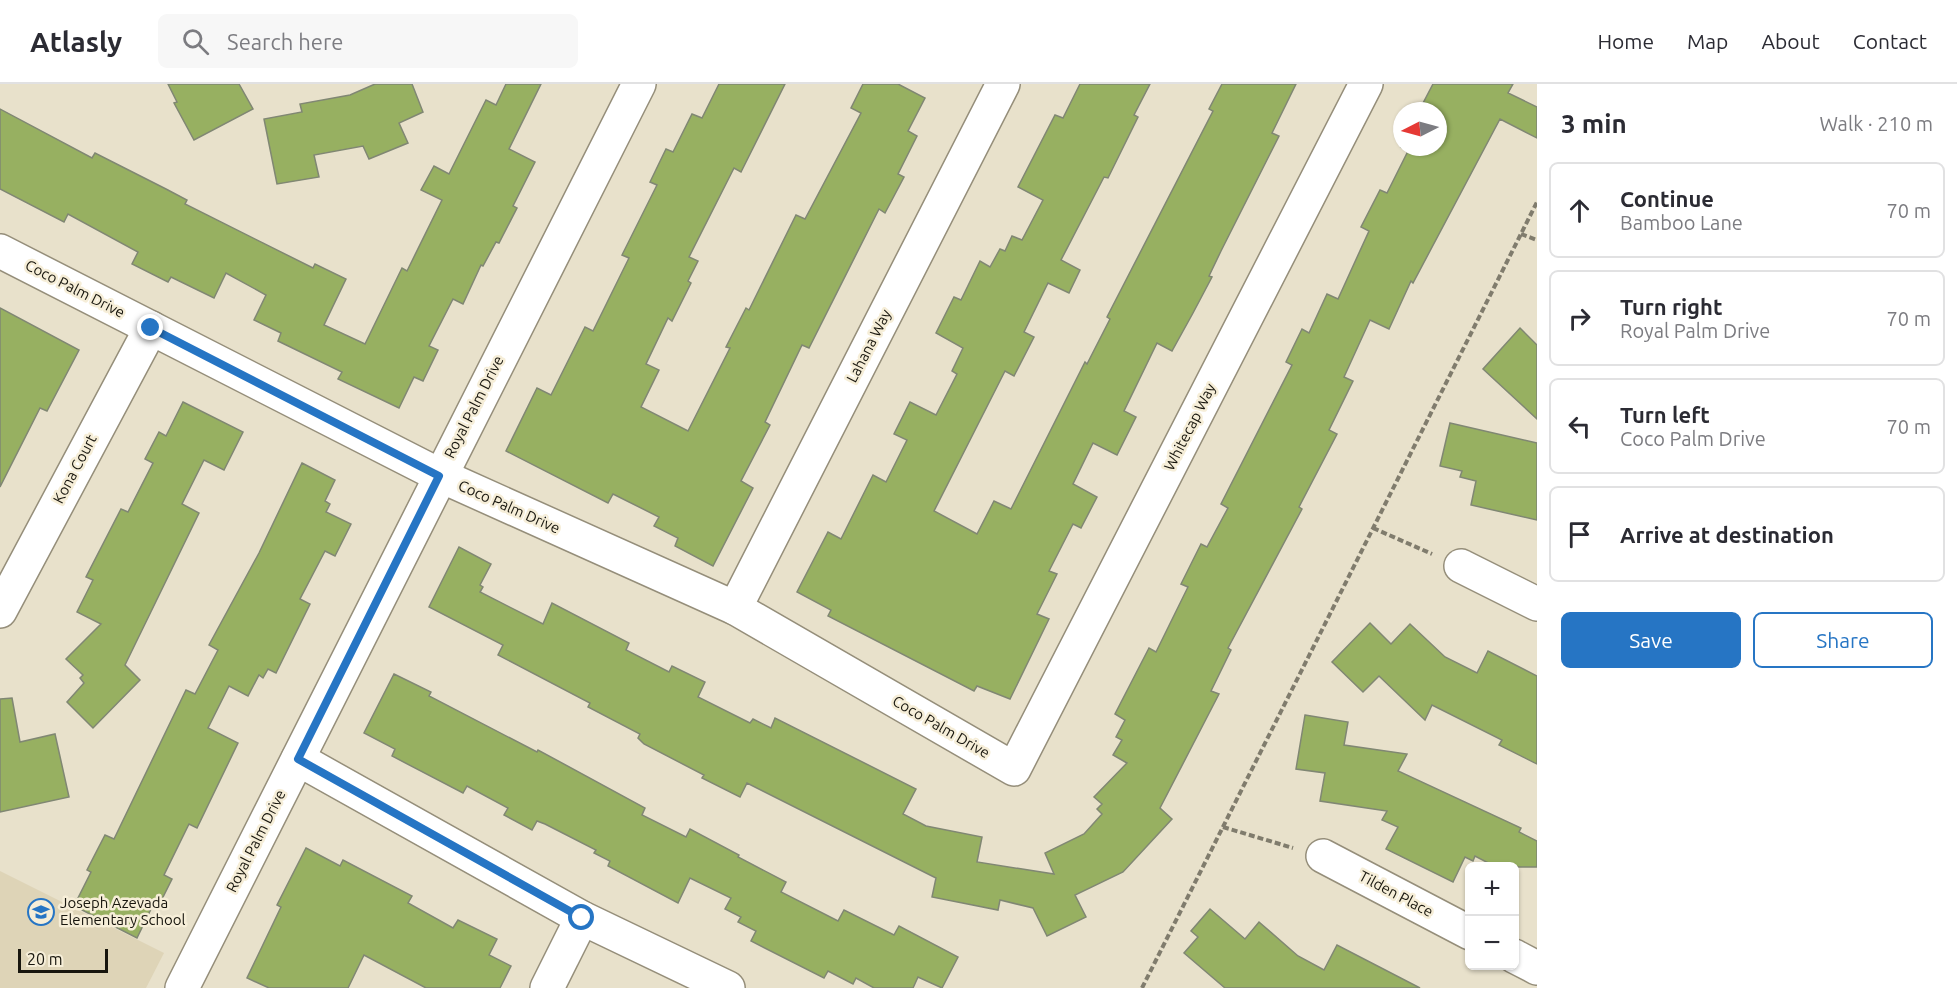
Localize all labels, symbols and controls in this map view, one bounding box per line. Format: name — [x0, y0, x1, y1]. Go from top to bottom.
search box — [158, 14, 578, 68]
icon: search — [179, 25, 212, 58]
text: Atlasly — [30, 26, 122, 57]
text: Search here — [227, 29, 343, 54]
text: Home — [1597, 29, 1654, 53]
text: Map — [1687, 29, 1728, 53]
text: About — [1761, 29, 1820, 53]
text: Contact — [1853, 29, 1927, 53]
north arrow — [1393, 102, 1447, 156]
text: 3 min — [1561, 109, 1627, 138]
text: Walk · 210 m — [1820, 112, 1933, 135]
text: Continue — [1620, 186, 1714, 211]
icon: ahead — [1563, 194, 1596, 227]
text: 70 m — [1887, 199, 1931, 222]
text: Bamboo Lane — [1620, 211, 1743, 234]
street label: Coco Palm Drive — [23, 256, 128, 321]
text: Turn right — [1620, 294, 1722, 319]
icon: right — [1563, 302, 1596, 335]
street label: Lahana Way — [843, 306, 894, 385]
text: 70 m — [1887, 307, 1931, 330]
route end — [137, 314, 163, 340]
text: Royal Palm Drive — [1620, 319, 1770, 342]
street label: Royal Palm Drive — [440, 353, 507, 461]
street label: Whitecap Way — [1160, 380, 1219, 473]
text: Turn left — [1620, 402, 1710, 427]
icon: left — [1563, 410, 1596, 443]
text: 70 m — [1887, 415, 1931, 438]
text: Coco Palm Drive — [1620, 427, 1766, 450]
street label: Kona Court — [49, 431, 100, 506]
street label: Coco Palm Drive — [456, 477, 563, 537]
icon: arrive — [1563, 518, 1596, 551]
text: Arrive at destination — [1620, 522, 1834, 547]
button: Save — [1561, 612, 1741, 668]
button: Share — [1753, 612, 1933, 668]
street label: Coco Palm Drive — [890, 692, 993, 761]
street label: Royal Palm Drive — [222, 787, 289, 895]
map controls — [1465, 862, 1519, 970]
button: + — [1465, 862, 1519, 916]
street label: Tilden Place — [1356, 867, 1436, 920]
place label: Joseph Azevada Elementary School — [60, 894, 186, 928]
school or university icon: Joseph Azevada Elementary School — [26, 897, 56, 927]
route start — [568, 904, 594, 930]
button: − — [1465, 916, 1519, 970]
scale bar — [18, 946, 108, 974]
text: 20 m — [27, 950, 63, 968]

